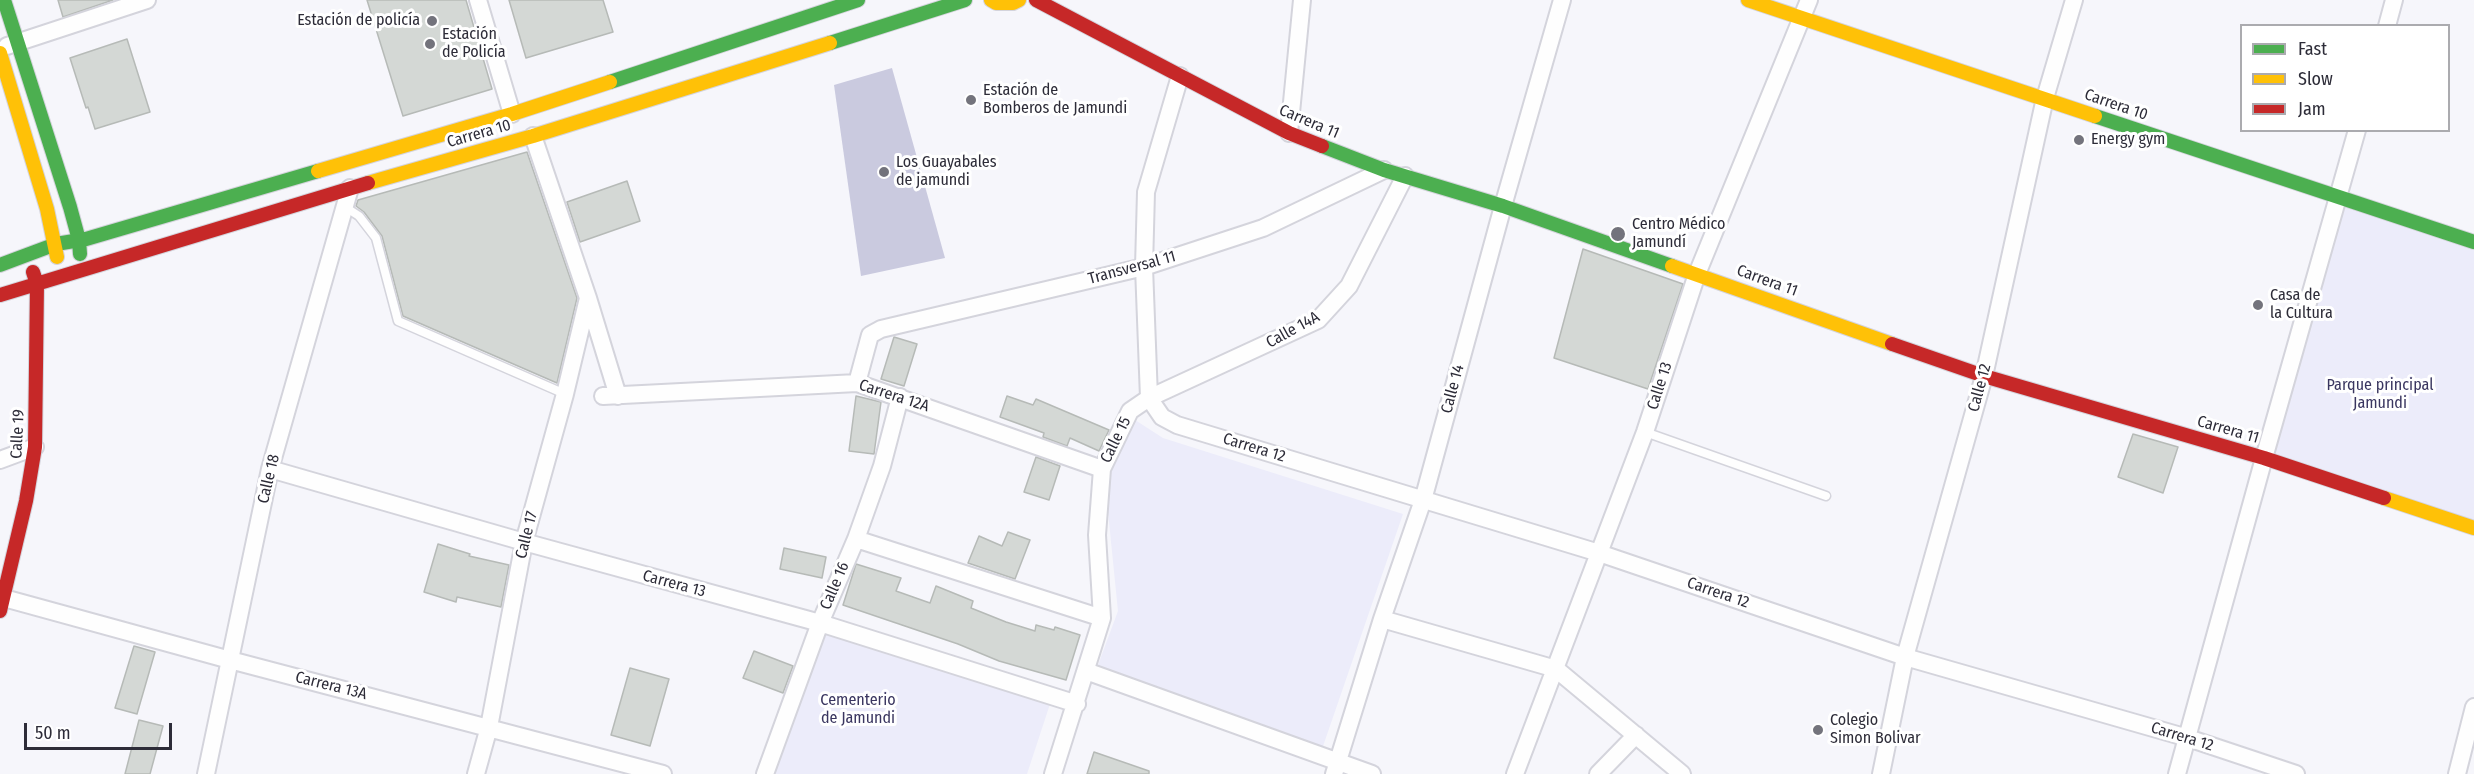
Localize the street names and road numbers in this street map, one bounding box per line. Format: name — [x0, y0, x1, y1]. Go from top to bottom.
street label: Carrera 10 — [2082, 85, 2150, 125]
street label: Carrera 11 — [1276, 101, 1342, 143]
street label: Carrera 10 — [445, 116, 513, 152]
street label: Transversal 11 — [1086, 247, 1178, 289]
street label: Carrera 11 — [1734, 261, 1800, 301]
street label: Calle 14A — [1263, 308, 1323, 352]
street label: Calle 13 — [1643, 360, 1677, 412]
street label: Calle 12 — [1964, 362, 1996, 414]
street label: Calle 14 — [1437, 363, 1469, 415]
street label: Carrera 12A — [856, 376, 932, 416]
street label: Calle 19 — [7, 409, 29, 459]
street label: Carrera 11 — [2195, 412, 2261, 448]
street label: Calle 15 — [1097, 414, 1135, 466]
street label: Carrera 12 — [1220, 429, 1288, 467]
street label: Calle 18 — [254, 453, 284, 505]
street label: Calle 17 — [512, 509, 542, 561]
street label: Calle 16 — [816, 559, 854, 613]
street label: Carrera 13 — [640, 566, 708, 602]
street label: Carrera 12 — [1684, 573, 1752, 613]
street label: Carrera 13A — [293, 668, 369, 704]
street label: Carrera 12 — [2148, 718, 2216, 756]

